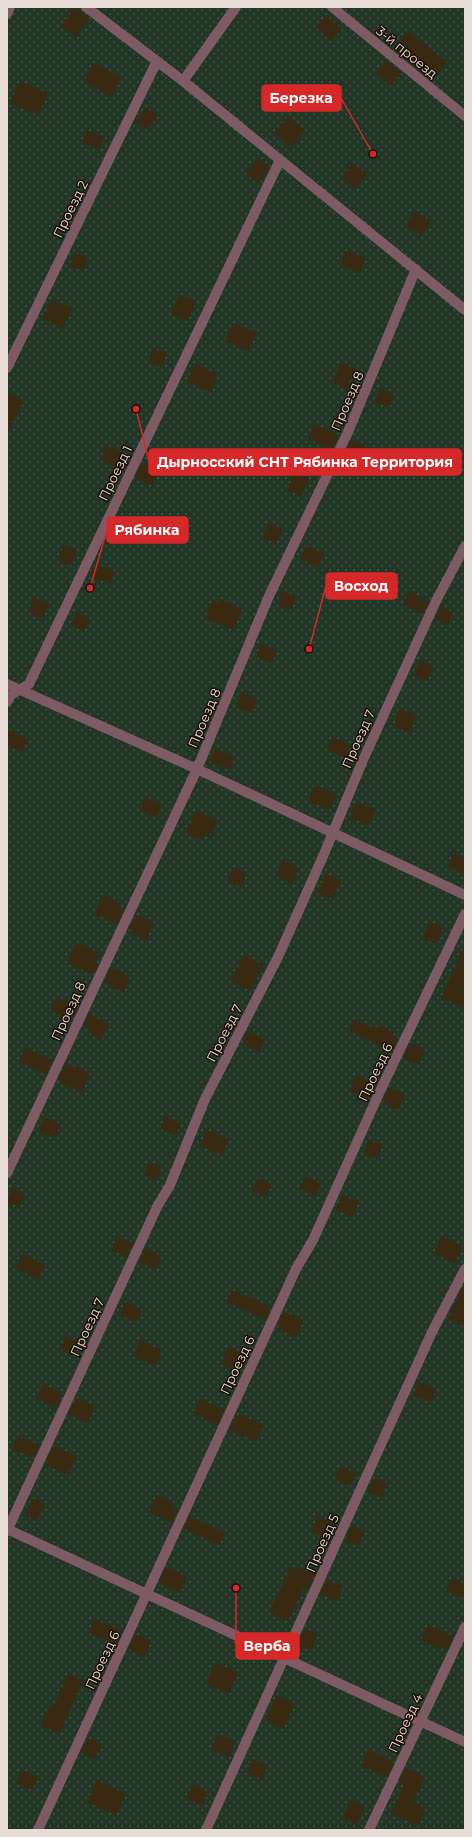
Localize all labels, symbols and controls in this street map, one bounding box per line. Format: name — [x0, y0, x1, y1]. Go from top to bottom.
street label: 3-й проезд — [373, 22, 441, 82]
callout: Березка — [262, 85, 341, 111]
text: Березка — [269, 89, 333, 107]
street label: Проезд 2 — [49, 178, 91, 240]
street label: Проезд 8 — [327, 369, 367, 433]
street label: Проезд 1 — [95, 443, 135, 503]
callout: Дырносский СНТ Рябинка Территория — [149, 449, 461, 475]
text: Дырносский СНТ Рябинка Территория — [157, 453, 453, 471]
callout: Рябинка — [107, 517, 188, 543]
text: Рябинка — [115, 521, 179, 539]
callout: Восход — [326, 573, 397, 599]
text: Восход — [334, 577, 388, 595]
street label: Проезд 8 — [184, 686, 224, 750]
street label: Проезд 7 — [338, 707, 378, 771]
street label: Проезд 8 — [47, 979, 89, 1043]
street label: Проезд 7 — [203, 1001, 245, 1064]
street label: Проезд 6 — [355, 1040, 396, 1104]
street label: Проезд 7 — [67, 1295, 108, 1359]
street label: Проезд 6 — [217, 1333, 258, 1397]
street label: Проезд 5 — [302, 1511, 342, 1575]
street label: Проезд 6 — [82, 1628, 123, 1692]
callout: Верба — [236, 1633, 299, 1659]
text: Верба — [244, 1637, 290, 1655]
street label: Проезд 4 — [384, 1691, 426, 1755]

